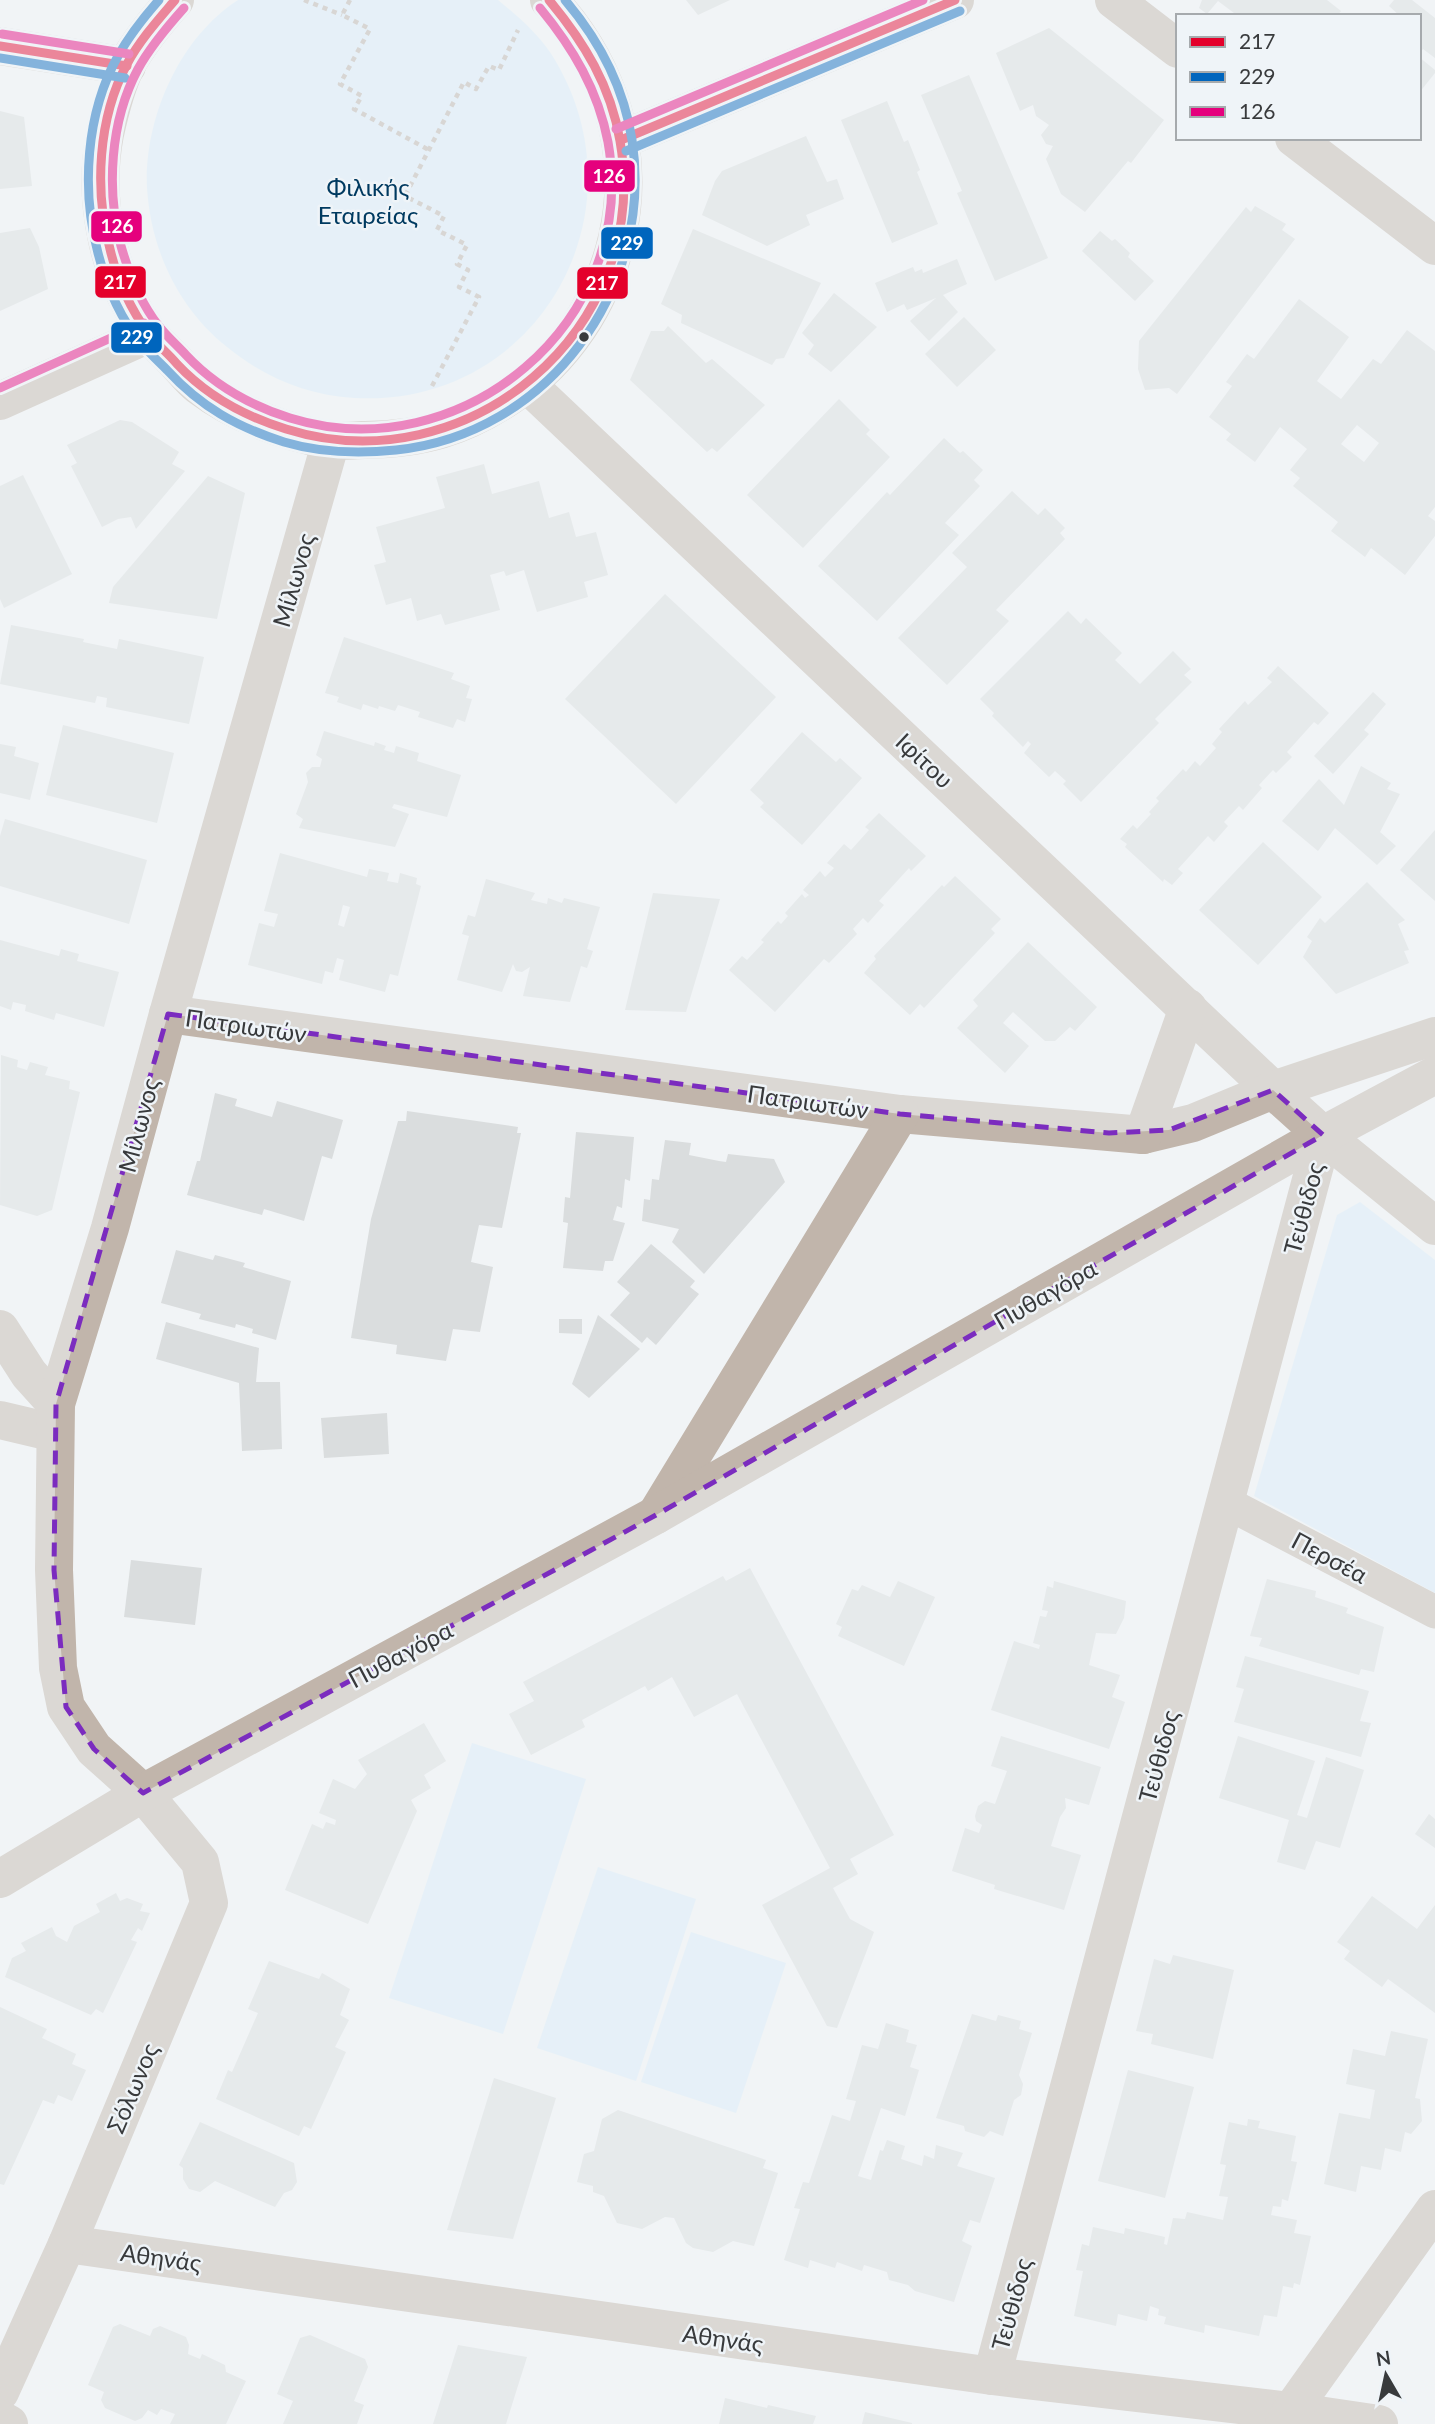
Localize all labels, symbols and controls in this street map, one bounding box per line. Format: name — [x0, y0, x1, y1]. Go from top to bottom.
legend — [1176, 14, 1421, 140]
text: 217 — [1239, 28, 1276, 53]
text: 229 — [1239, 63, 1276, 88]
text: 126 — [1239, 98, 1276, 123]
line badge: 126 — [583, 159, 636, 193]
text: 126 — [592, 164, 626, 187]
park label: Φιλικής Εταιρείας — [318, 172, 418, 229]
line badge: 126 — [90, 210, 143, 243]
text: 126 — [100, 214, 134, 237]
line badge: 229 — [600, 226, 654, 260]
text: 229 — [610, 231, 644, 254]
line badge: 217 — [94, 265, 147, 299]
line badge: 217 — [576, 266, 629, 300]
text: 217 — [103, 270, 137, 293]
text: 217 — [585, 271, 619, 294]
line badge: 229 — [110, 321, 163, 354]
text: 229 — [120, 325, 154, 348]
unlabelled marker — [577, 330, 591, 344]
street label: Μίλωνος — [266, 530, 320, 630]
street label: Ιφίτου — [890, 726, 960, 794]
street label: Πατριωτών — [183, 1002, 309, 1048]
street label: Μίλωνος — [112, 1075, 164, 1175]
street label: Πατριωτών — [745, 1078, 871, 1124]
street label: Τεύθιδος — [1277, 1159, 1329, 1257]
street label: Πυθαγόρα — [988, 1253, 1102, 1335]
street label: Περσέα — [1287, 1525, 1374, 1589]
street label: Πυθαγόρα — [343, 1614, 458, 1694]
street label: Τεύθιδος — [1132, 1707, 1184, 1805]
street label: Σόλωνος — [100, 2039, 164, 2137]
street label: Αθηνάς — [119, 2237, 203, 2277]
street label: Τεύθιδος — [985, 2255, 1037, 2353]
street label: Αθηνάς — [681, 2318, 765, 2358]
north arrow — [1351, 2340, 1421, 2410]
text: N — [1374, 2345, 1392, 2370]

